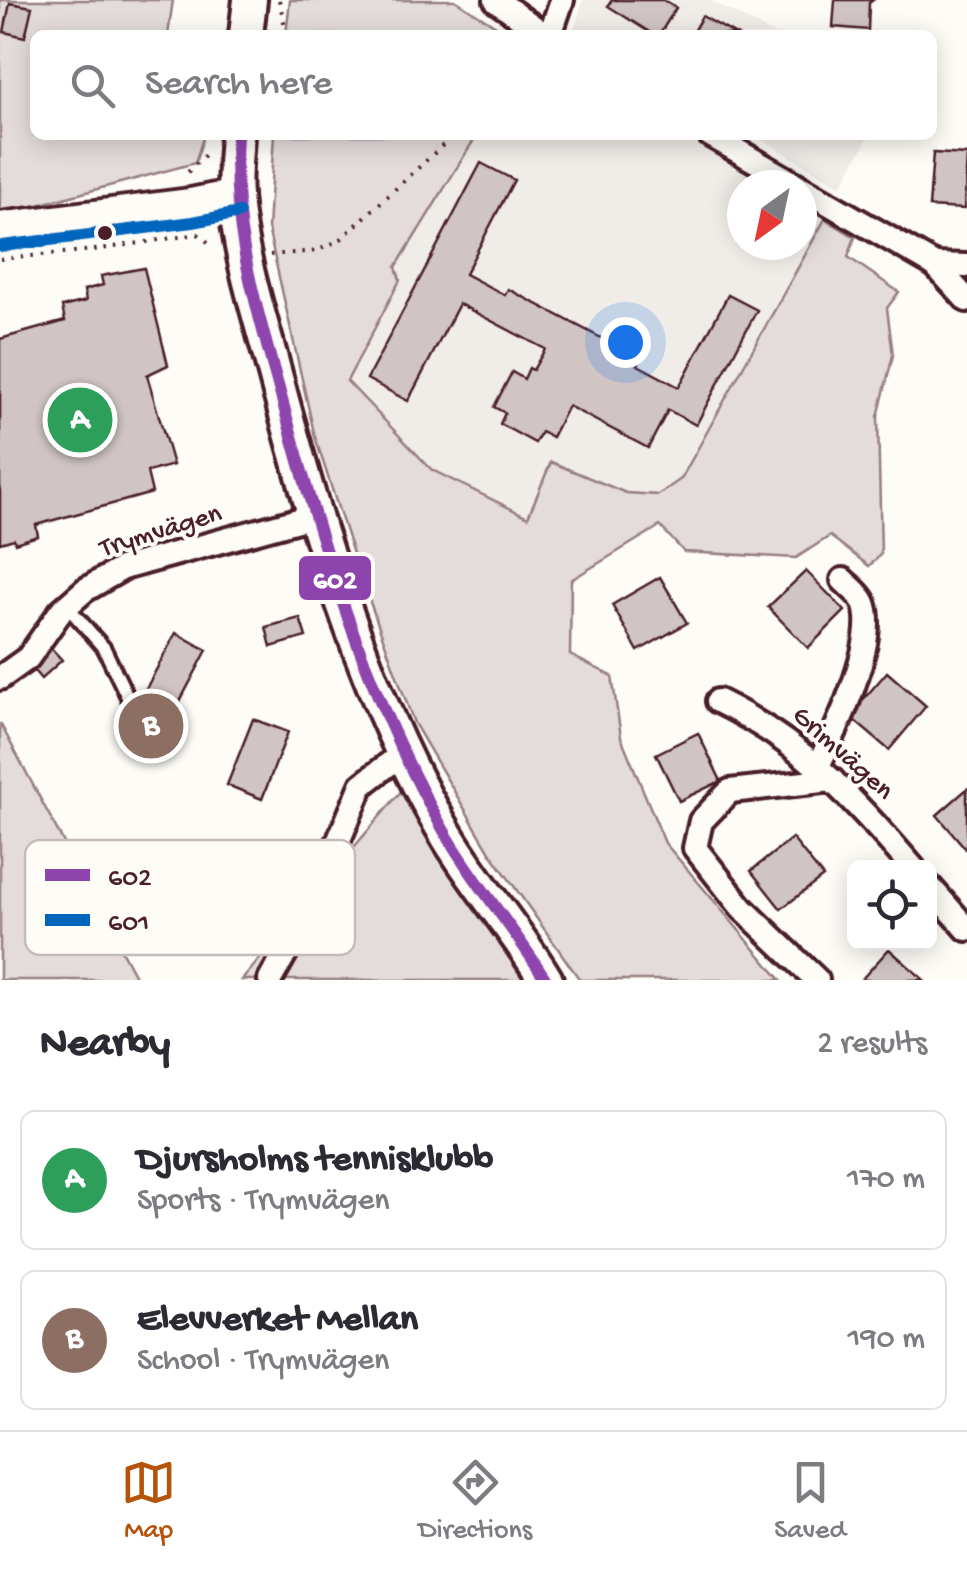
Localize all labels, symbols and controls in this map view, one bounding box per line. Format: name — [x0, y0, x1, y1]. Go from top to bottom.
search box — [30, 30, 937, 140]
icon: search — [65, 58, 120, 113]
text: Search here — [145, 63, 332, 107]
north arrow — [727, 170, 817, 260]
unlabelled marker — [95, 223, 115, 243]
your location — [600, 317, 651, 368]
pin: A — [48, 382, 112, 458]
street label: Trymvägen — [94, 498, 227, 567]
line badge: 602 — [297, 554, 373, 602]
text: 602 — [313, 566, 357, 599]
pin: B — [118, 688, 184, 764]
street label: Grimvägen — [784, 700, 900, 809]
legend — [25, 840, 355, 955]
map controls — [847, 860, 937, 950]
button: locate — [847, 860, 937, 950]
text: 602 — [108, 863, 152, 896]
text: 601 — [108, 908, 149, 941]
text: Nearby — [40, 1021, 170, 1070]
text: 2 results — [817, 1026, 927, 1064]
text: Djursholms tennisklubb — [137, 1139, 493, 1183]
text: A — [65, 1161, 84, 1199]
text: 170 m — [847, 1161, 925, 1199]
text: Sports · Trymvägen — [137, 1183, 389, 1221]
text: Elevverket Mellan — [137, 1299, 418, 1343]
text: B — [66, 1321, 83, 1359]
text: 190 m — [848, 1321, 925, 1359]
text: School · Trymvägen — [137, 1343, 389, 1381]
tab: Map — [121, 1455, 176, 1548]
tab: Directions — [418, 1455, 532, 1548]
tab: Saved — [774, 1455, 846, 1548]

